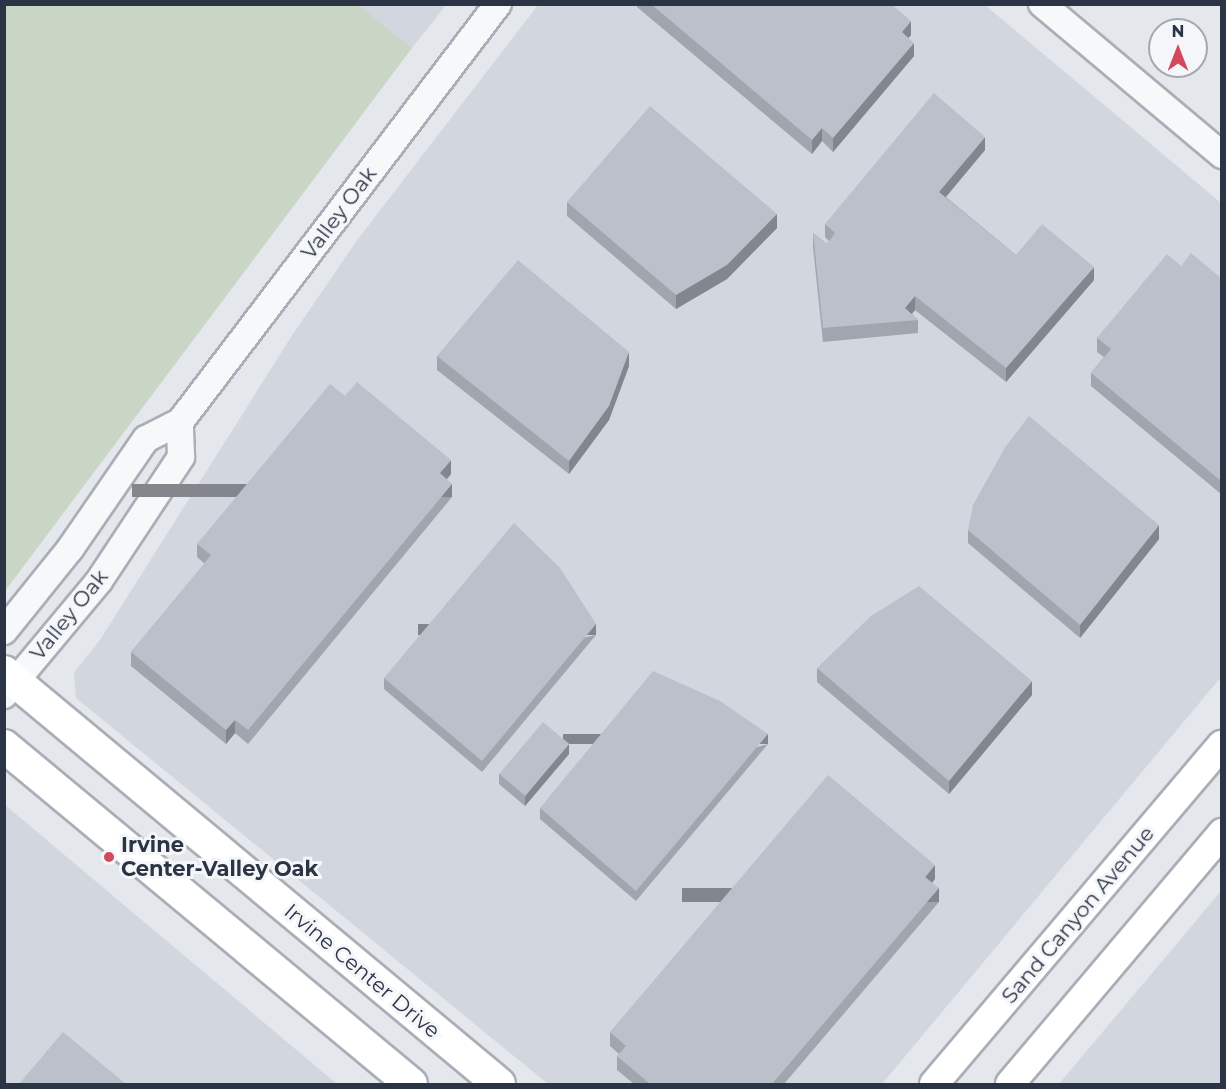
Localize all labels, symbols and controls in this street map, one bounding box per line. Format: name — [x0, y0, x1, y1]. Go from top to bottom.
north arrow — [1148, 18, 1208, 78]
text: N — [1172, 22, 1184, 41]
street label: Valley Oak — [296, 162, 382, 264]
street label: Valley Oak — [25, 565, 113, 665]
street label: Sand Canyon Avenue — [997, 821, 1159, 1009]
place label: Irvine Center-Valley Oak — [121, 832, 318, 882]
marker: Irvine Center-Valley Oak — [102, 850, 116, 864]
street label: Irvine Center Drive — [279, 899, 445, 1043]

